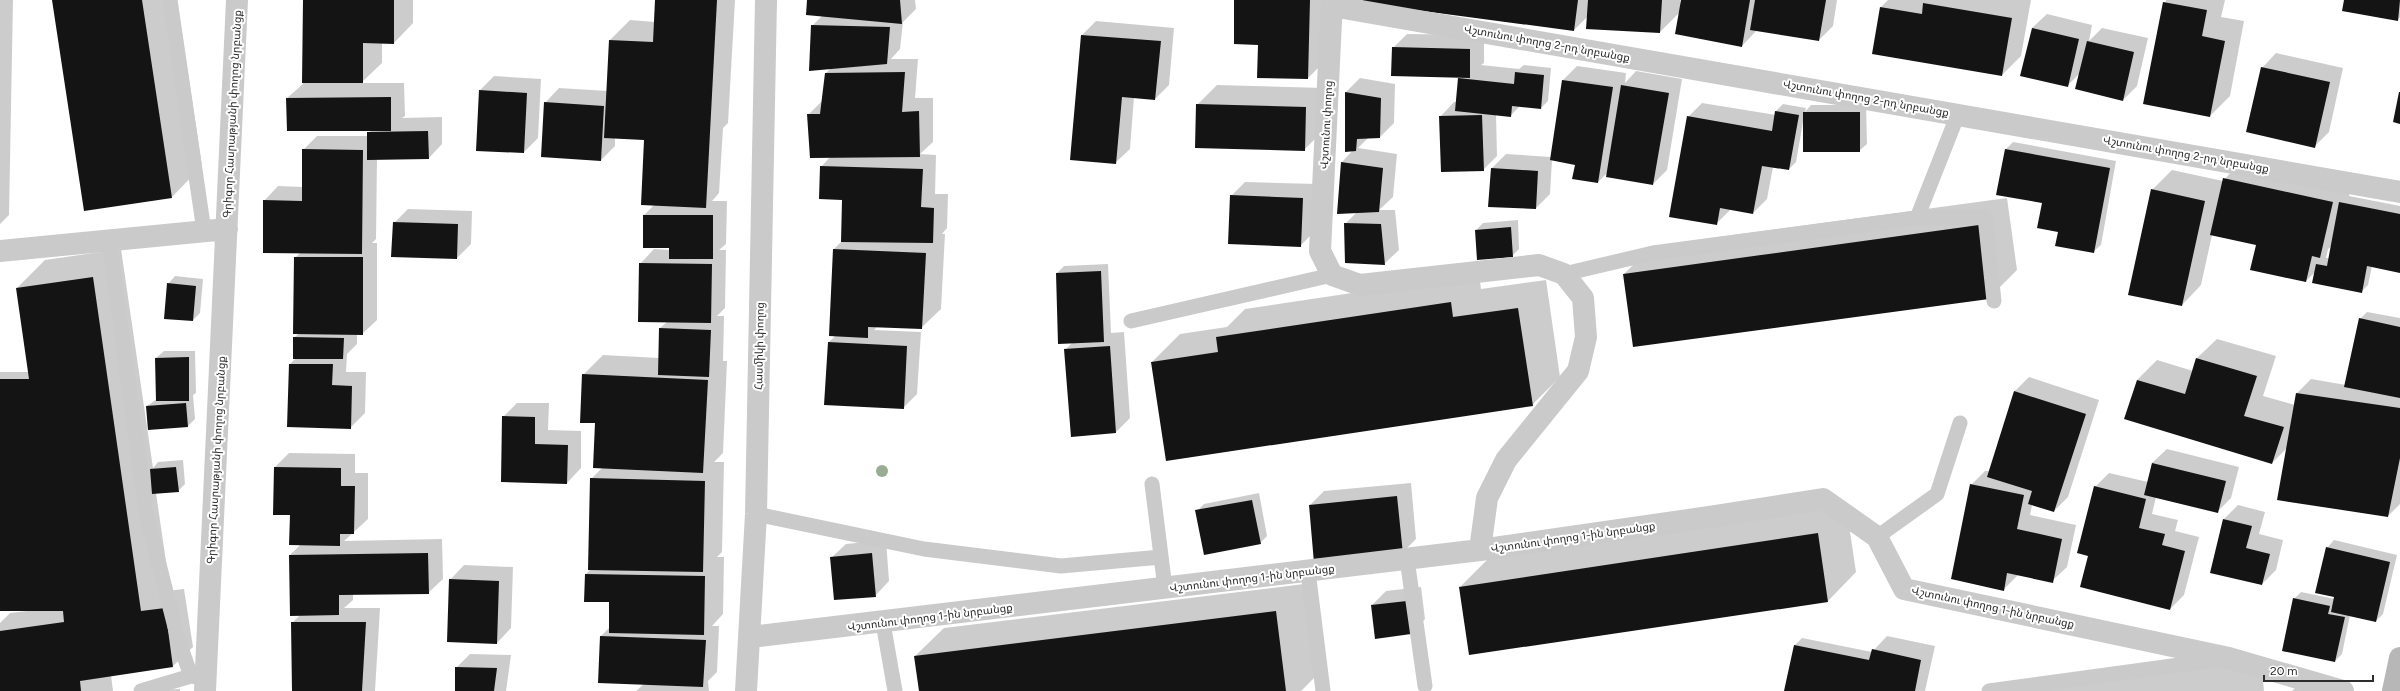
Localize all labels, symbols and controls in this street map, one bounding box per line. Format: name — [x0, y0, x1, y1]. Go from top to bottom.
street label: Գրիգոր Հասրաթյանի փողոց նրբանցք — [221, 10, 244, 218]
street label: Վշտունու փողոց 2-րդ նրբանցք — [1463, 22, 1631, 65]
street label: Վշտունու փողոց 2-րդ նրբանցք — [1782, 77, 1950, 120]
street label: Վշտունու փողոց — [1318, 80, 1335, 170]
street label: Վշտունու փողոց 2-րդ նրբանցք — [2102, 133, 2270, 176]
street label: Հասմիկի փողոց — [752, 302, 767, 390]
street label: Գրիգոր Հասրաթյանի փողոց նրբանցք — [205, 356, 228, 564]
street label: Վշտունու փողոց 1-ին նրբանցք — [1490, 519, 1656, 556]
street label: Վշտունու փողոց 1-ին նրբանցք — [1169, 562, 1335, 595]
street label: Վշտունու փողոց 1-ին նրբանցք — [1910, 584, 2076, 631]
street label: Վշտունու փողոց 1-ին նրբանցք — [847, 601, 1013, 634]
scale bar — [2264, 657, 2373, 683]
text: 20 m — [2270, 664, 2298, 678]

